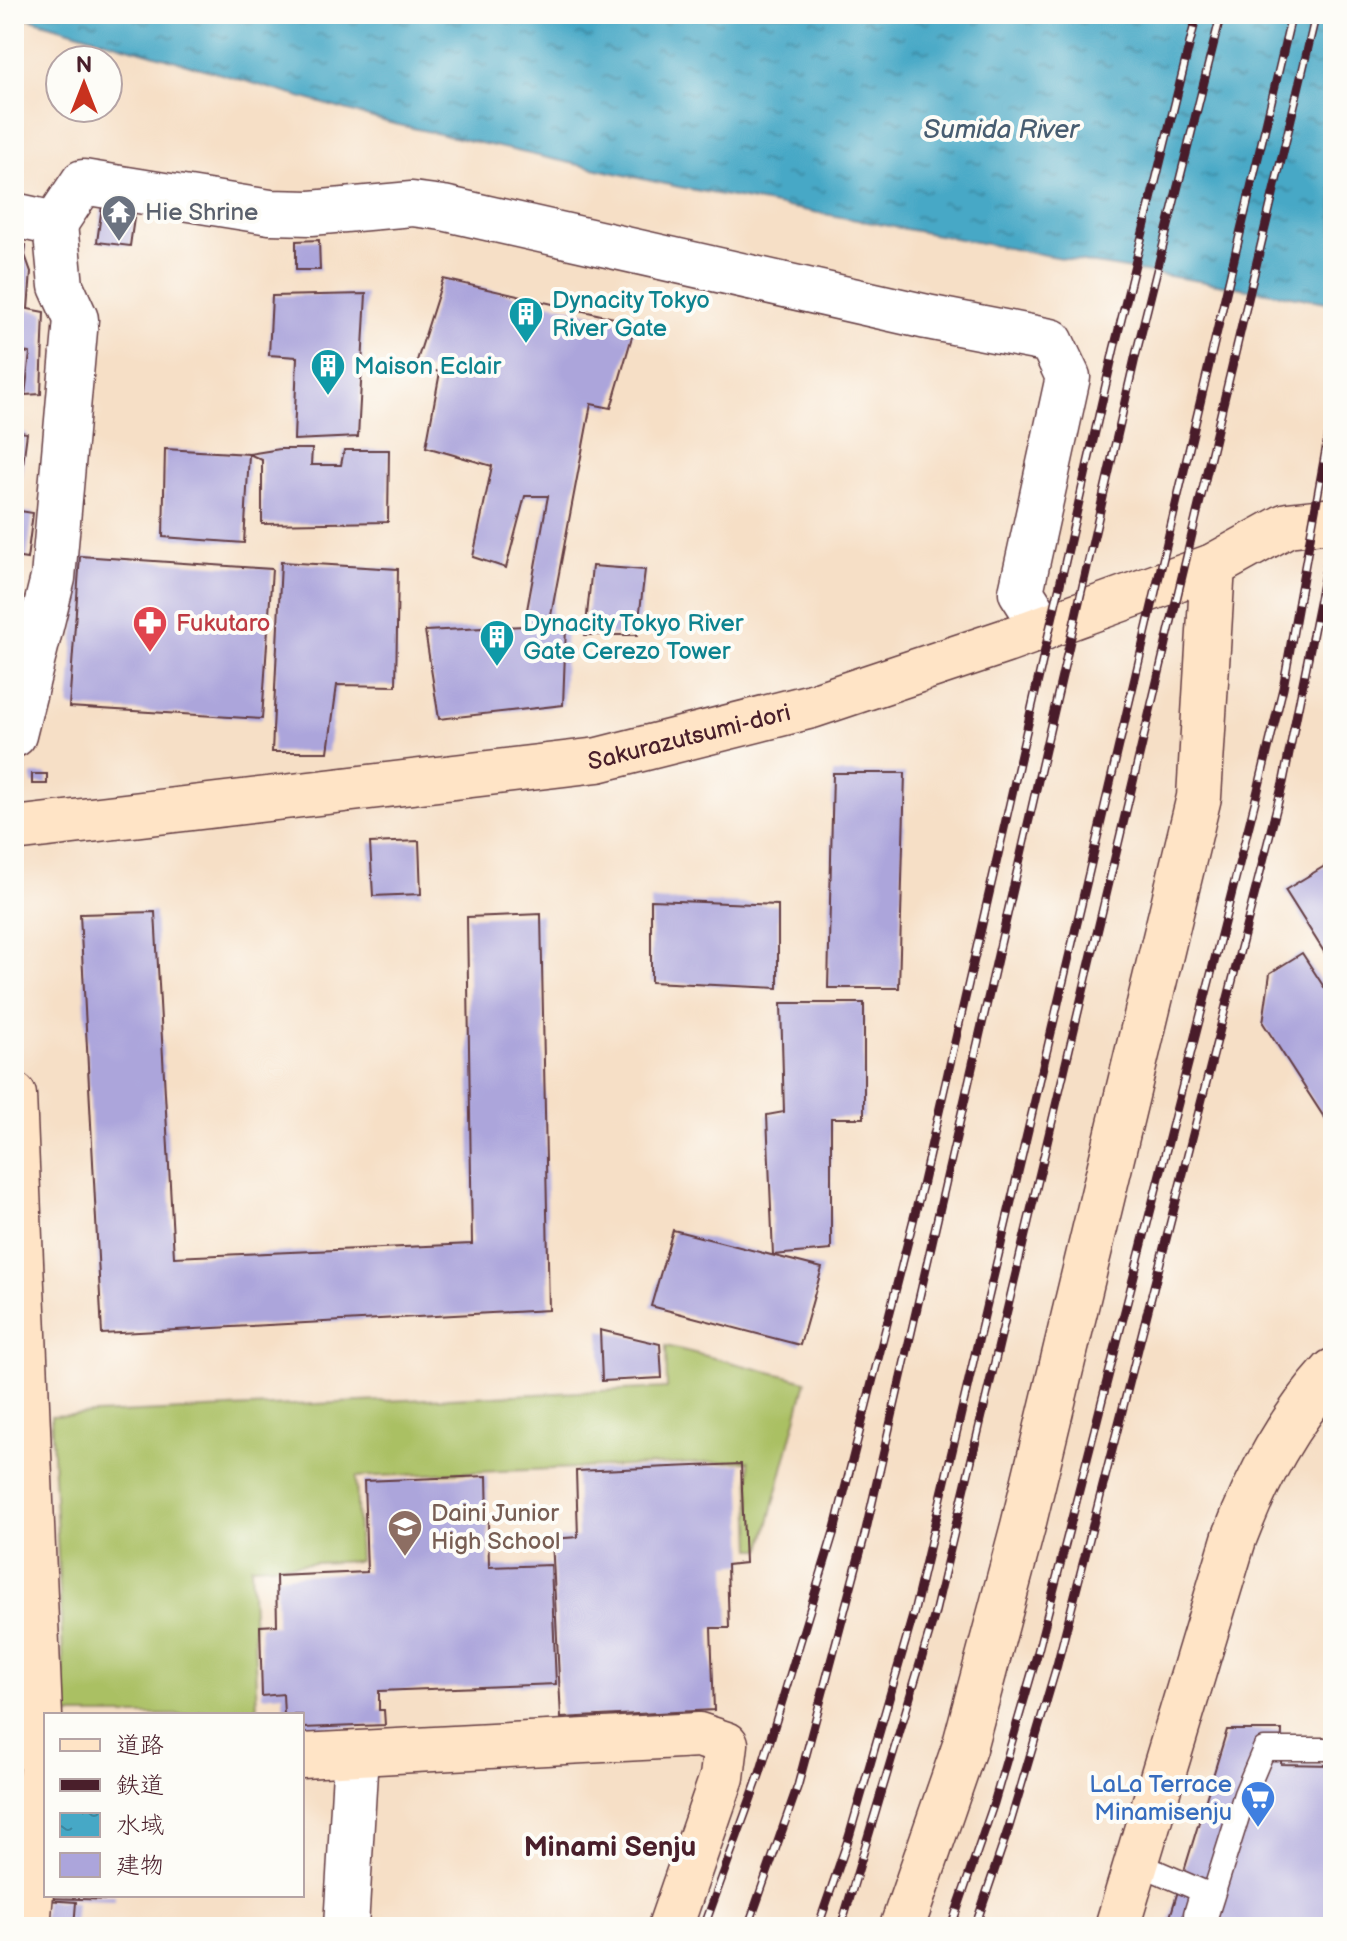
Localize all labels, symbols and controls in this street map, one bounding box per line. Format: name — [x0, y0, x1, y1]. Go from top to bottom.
north arrow — [44, 44, 124, 124]
text: N — [76, 52, 92, 79]
water label: Sumida River — [923, 115, 1080, 146]
temple icon: Hie Shrine — [100, 193, 138, 243]
place label: Hie Shrine — [145, 198, 258, 227]
place label: Dynacity Tokyo River Gate — [552, 286, 710, 343]
building icon: Dynacity Tokyo River Gate — [507, 295, 545, 345]
building icon: Maison Eclair — [309, 347, 347, 397]
place label: Maison Eclair — [354, 352, 501, 381]
pharmacy icon: Fukutaro — [131, 604, 169, 654]
place label: Fukutaro — [176, 609, 270, 638]
place label: Dynacity Tokyo River Gate Cerezo Tower — [523, 609, 744, 666]
building icon: Dynacity Tokyo River Gate Cerezo Tower — [478, 618, 516, 668]
street label: Sakurazutsumi-dori — [586, 697, 794, 776]
place label: Daini Junior High School — [431, 1499, 560, 1556]
school or university icon: Daini Junior High School — [386, 1508, 424, 1558]
legend — [44, 1713, 304, 1897]
text: 道路 — [116, 1731, 164, 1760]
place label: LaLa Terrace Minamisenju — [1089, 1770, 1232, 1827]
text: 鉄道 — [116, 1771, 164, 1800]
supermarket icon: LaLa Terrace Minamisenju — [1239, 1779, 1277, 1829]
text: 水域 — [116, 1811, 164, 1840]
district label: Minami Senju — [524, 1831, 696, 1864]
text: 建物 — [116, 1851, 164, 1880]

